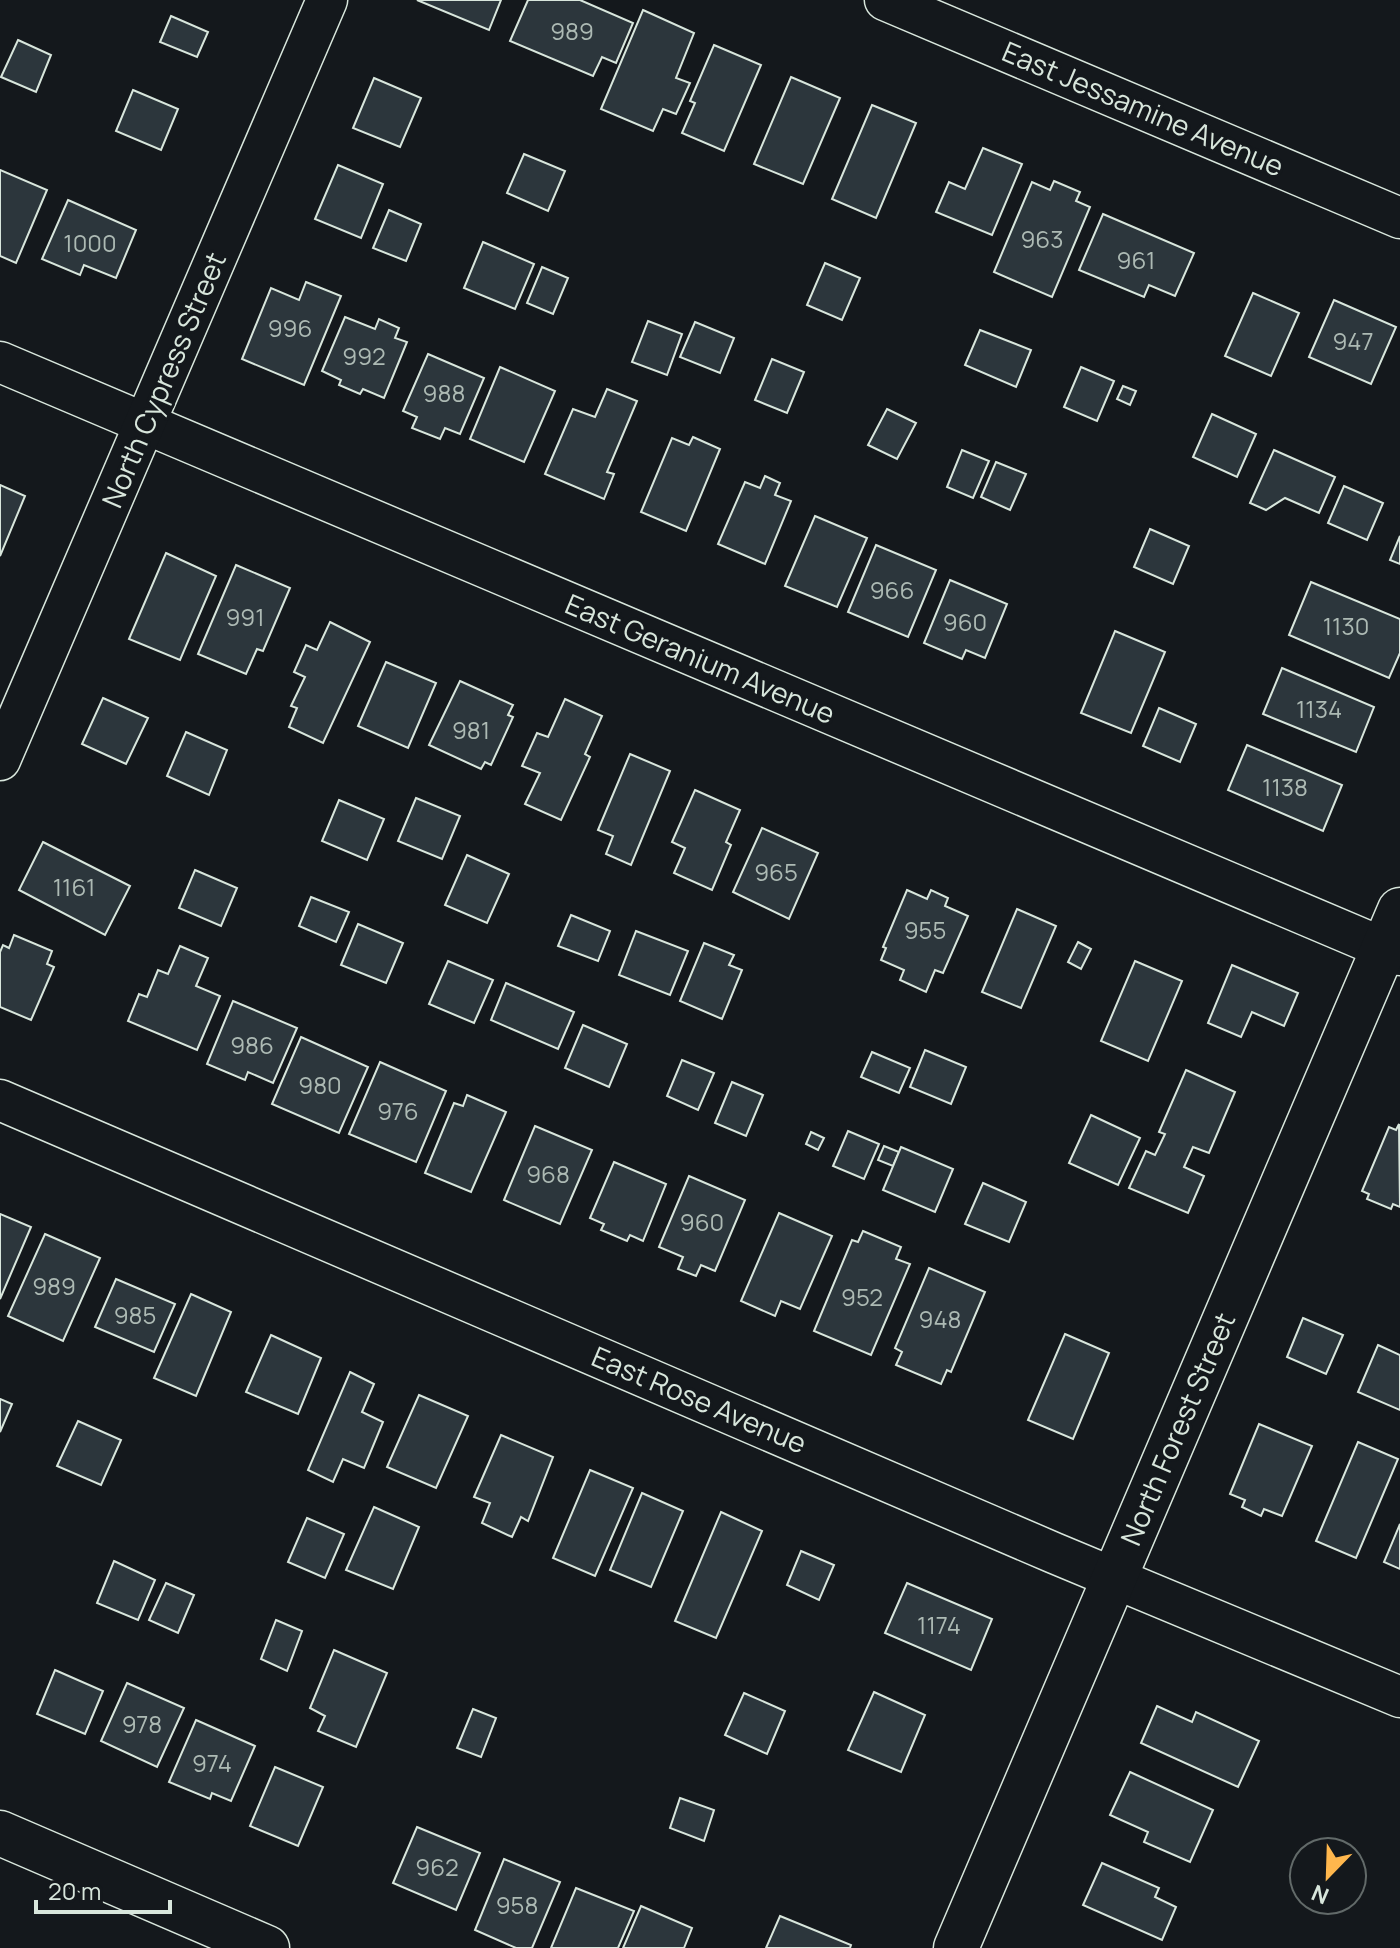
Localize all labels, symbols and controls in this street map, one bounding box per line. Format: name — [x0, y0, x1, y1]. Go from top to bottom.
house number: 989 — [550, 14, 594, 47]
street label: East Jessamine Avenue — [997, 32, 1290, 185]
house number: 963 — [1020, 222, 1064, 255]
house number: 1000 — [63, 226, 117, 259]
house number: 961 — [1117, 243, 1155, 276]
street label: North Cypress Street — [92, 246, 234, 513]
house number: 996 — [268, 311, 312, 344]
house number: 947 — [1332, 324, 1374, 357]
house number: 992 — [342, 339, 386, 372]
house number: 988 — [423, 376, 465, 409]
house number: 966 — [870, 573, 914, 606]
street label: East Geranium Avenue — [560, 584, 841, 732]
house number: 991 — [225, 600, 265, 633]
house number: 960 — [943, 605, 987, 638]
house number: 1130 — [1323, 609, 1369, 642]
house number: 1134 — [1296, 692, 1342, 725]
house number: 981 — [452, 713, 490, 746]
house number: 1138 — [1262, 770, 1308, 803]
house number: 965 — [754, 855, 798, 888]
house number: 1161 — [53, 870, 95, 903]
house number: 955 — [904, 913, 946, 946]
house number: 986 — [230, 1028, 274, 1061]
house number: 980 — [298, 1068, 342, 1101]
house number: 976 — [377, 1094, 419, 1127]
house number: 968 — [526, 1157, 570, 1190]
house number: 960 — [680, 1205, 724, 1238]
house number: 989 — [32, 1269, 76, 1302]
house number: 952 — [841, 1280, 883, 1313]
house number: 985 — [114, 1298, 156, 1331]
house number: 948 — [919, 1302, 961, 1335]
street label: North Forest Street — [1111, 1306, 1243, 1551]
street label: East Rose Avenue — [586, 1337, 813, 1461]
house number: 1174 — [917, 1608, 961, 1641]
house number: 978 — [122, 1707, 162, 1740]
house number: 974 — [192, 1746, 232, 1779]
north arrow — [1288, 1836, 1368, 1916]
house number: 962 — [415, 1850, 459, 1883]
scale bar — [36, 1864, 170, 1914]
text: 20 m — [48, 1874, 101, 1907]
text: N — [1307, 1878, 1333, 1911]
house number: 958 — [496, 1888, 538, 1921]

